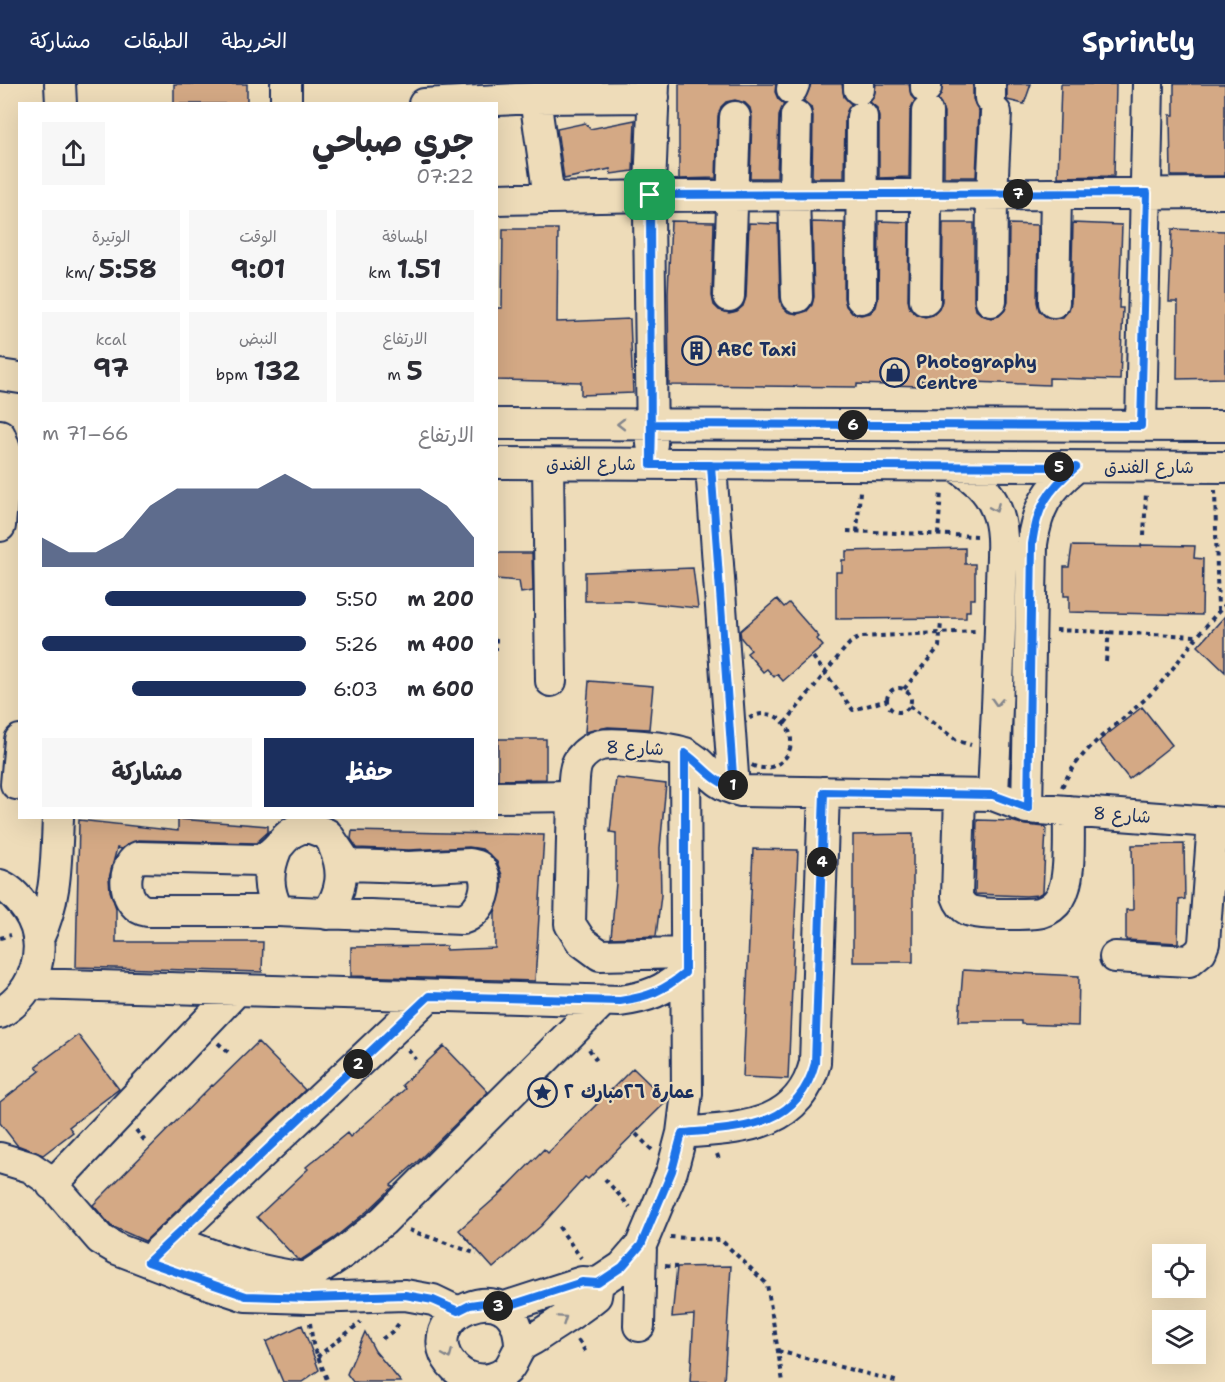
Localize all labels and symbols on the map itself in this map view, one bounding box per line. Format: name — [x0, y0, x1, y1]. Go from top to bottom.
pin — [624, 169, 675, 220]
pin: 7 — [1003, 179, 1033, 209]
building icon: ABC Taxi — [680, 334, 712, 366]
place label: ABC Taxi — [717, 338, 796, 362]
place label: Photography Centre — [916, 350, 1037, 395]
shop icon: Photography Centre — [879, 356, 911, 388]
pin: 6 — [838, 410, 868, 440]
one-way arrow — [616, 418, 625, 430]
street label: شارع الفندق — [546, 452, 636, 476]
pin: 5 — [1044, 452, 1074, 482]
street label: شارع الفندق — [1104, 455, 1194, 479]
one-way arrow — [988, 502, 1000, 513]
one-way arrow — [991, 698, 1004, 707]
street label: شارع 8 — [606, 735, 664, 761]
pin: 1 — [718, 770, 748, 800]
street label: شارع 8 — [1092, 801, 1152, 829]
pin: 4 — [807, 847, 837, 877]
pin: 2 — [343, 1049, 373, 1079]
place icon: عمارة ٢٦مبارك ٢ — [527, 1076, 559, 1108]
place label: عمارة ٢٦مبارك ٢ — [564, 1080, 695, 1104]
pin: 3 — [483, 1291, 513, 1321]
one-way arrow — [557, 1315, 568, 1326]
one-way arrow — [441, 1349, 453, 1360]

